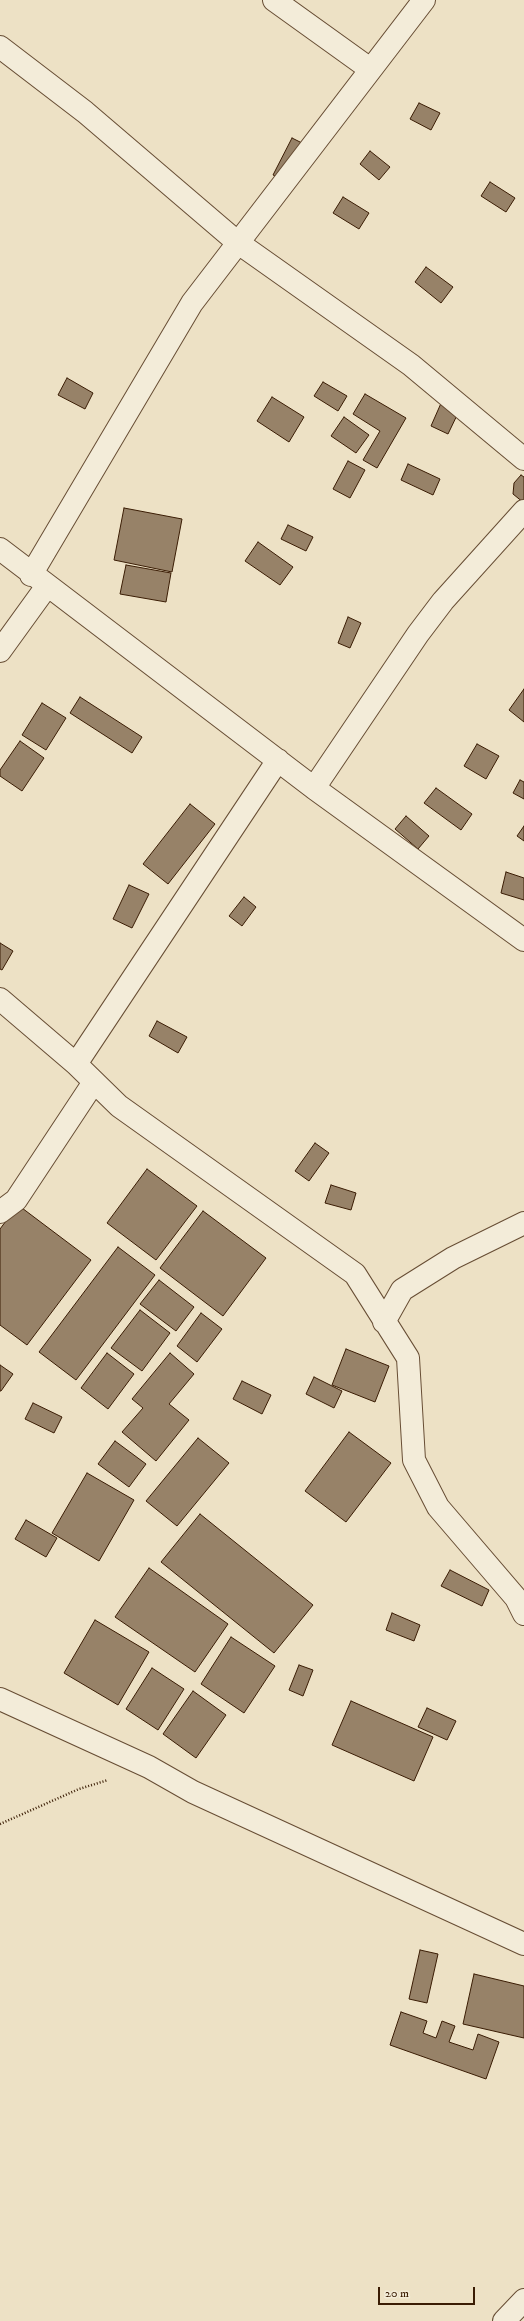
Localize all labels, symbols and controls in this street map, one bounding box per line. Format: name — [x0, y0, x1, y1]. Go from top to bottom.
scale bar — [380, 2279, 477, 2305]
text: 20 m — [385, 2286, 409, 2301]

